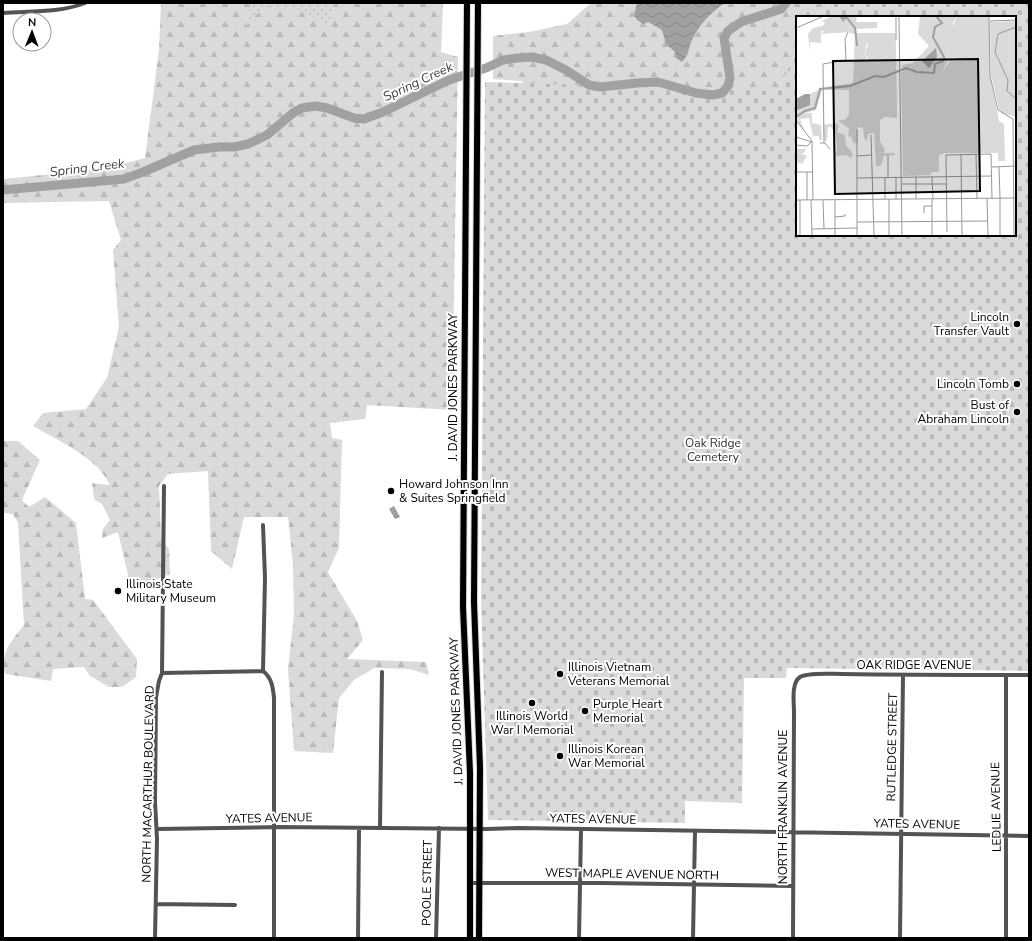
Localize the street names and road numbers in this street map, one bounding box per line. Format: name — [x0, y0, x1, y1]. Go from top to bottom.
street label: J. DAVID JONES PARKWAY — [445, 312, 461, 462]
street label: J. DAVID JONES PARKWAY — [445, 636, 467, 786]
street label: OAK RIDGE AVENUE — [856, 657, 972, 673]
street label: NORTH MACARTHUR BOULEVARD — [138, 685, 158, 883]
street label: RUTLEDGE STREET — [883, 692, 901, 801]
street label: NORTH FRANKLIN AVENUE — [775, 730, 791, 884]
street label: LEDLIE AVENUE — [987, 762, 1005, 852]
street label: YATES AVENUE — [224, 809, 313, 827]
street label: YATES AVENUE — [548, 810, 637, 828]
street label: YATES AVENUE — [872, 815, 961, 833]
street label: POOLE STREET — [418, 839, 436, 926]
street label: WEST MAPLE AVENUE NORTH — [545, 864, 719, 884]

